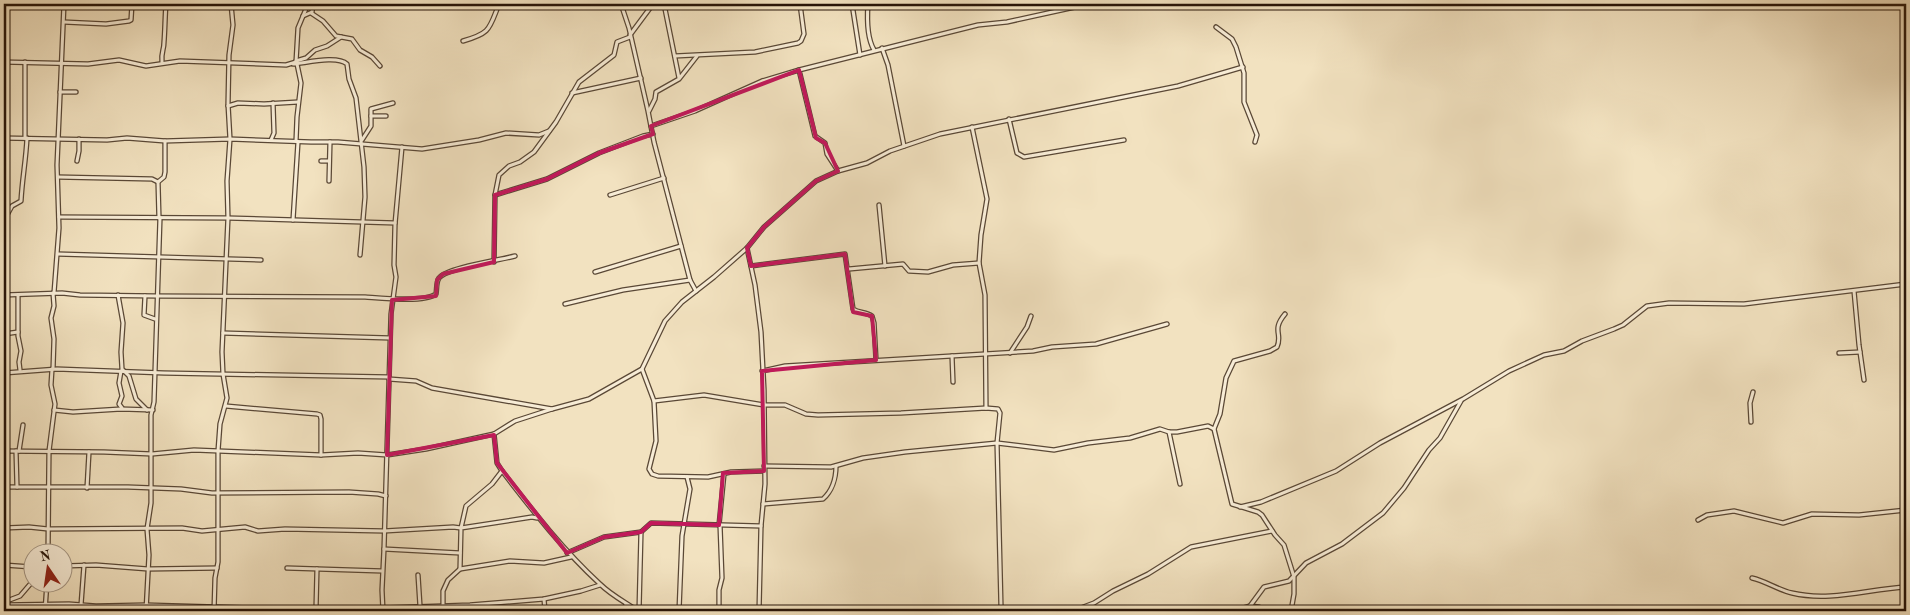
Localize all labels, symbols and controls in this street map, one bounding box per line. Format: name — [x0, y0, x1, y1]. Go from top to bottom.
north arrow — [22, 542, 72, 592]
text: N — [39, 548, 52, 564]

